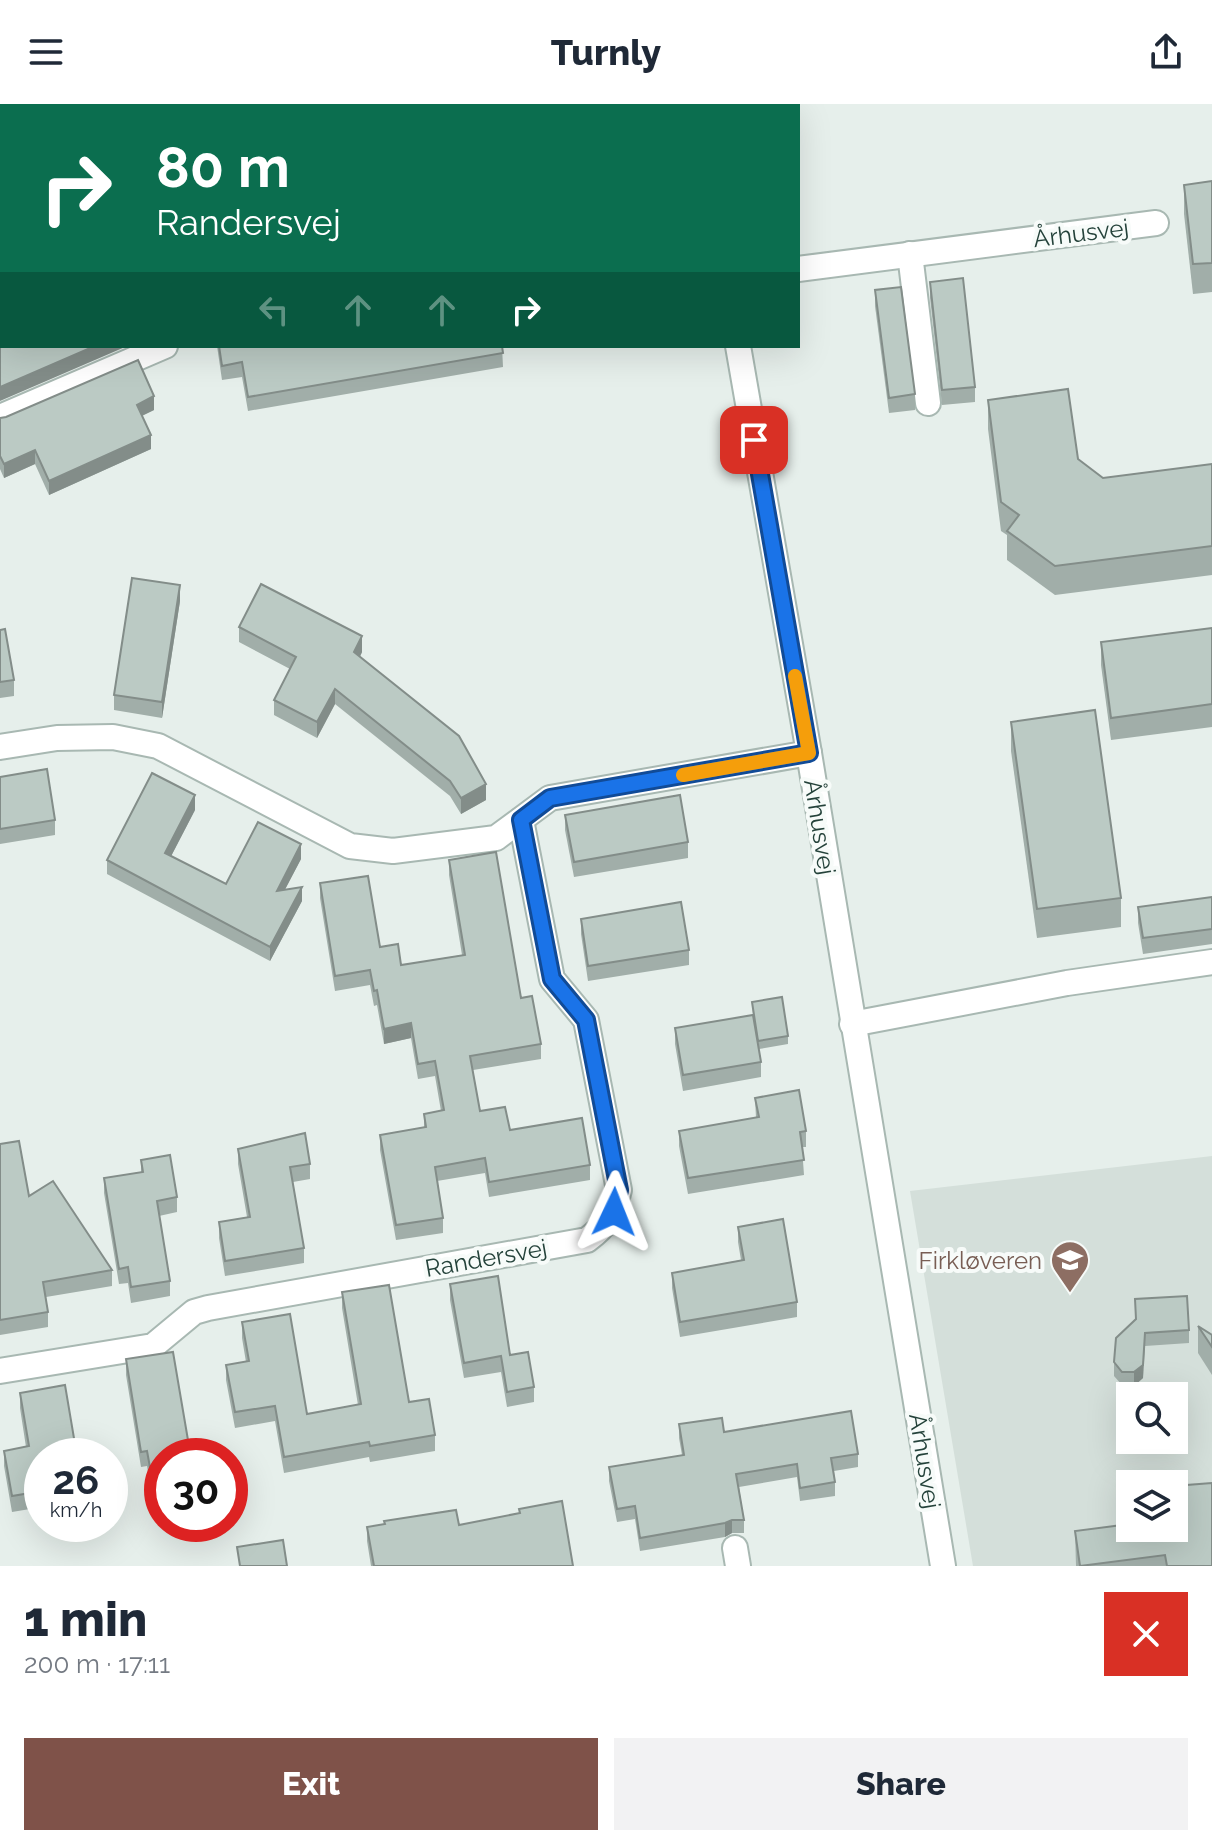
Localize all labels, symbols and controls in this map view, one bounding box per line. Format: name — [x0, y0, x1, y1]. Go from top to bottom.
icon: menu — [24, 30, 68, 74]
icon: share — [1144, 30, 1188, 74]
text: Turnly — [551, 31, 661, 73]
text: 80 m — [156, 134, 290, 200]
icon: right — [24, 136, 128, 240]
text: Randersvej — [156, 201, 341, 243]
street label: Århusvej — [1032, 213, 1130, 253]
icon: left — [252, 288, 296, 332]
icon: ahead — [336, 288, 380, 332]
icon: ahead — [420, 288, 464, 332]
icon: right — [504, 288, 548, 332]
pin — [720, 406, 788, 474]
icon: arrive — [732, 418, 776, 462]
street label: Århusvej — [798, 777, 842, 877]
position arrow — [572, 1170, 656, 1254]
street label: Randersvej — [423, 1233, 549, 1283]
school or university icon: Firkløveren — [1049, 1239, 1091, 1294]
place label: Firkløveren — [919, 1246, 1042, 1275]
map controls — [1116, 1382, 1188, 1542]
button: search — [1116, 1382, 1188, 1454]
street label: Århusvej — [903, 1411, 947, 1511]
speed limit sign: 30 — [144, 1438, 248, 1542]
text: 26 — [53, 1456, 99, 1503]
button: layers — [1116, 1470, 1188, 1542]
text: km/h — [50, 1498, 102, 1522]
text: 1 min — [24, 1591, 147, 1647]
button: close — [1104, 1592, 1188, 1676]
text: 200 m · 17:11 — [24, 1649, 170, 1679]
button: Exit — [24, 1738, 598, 1830]
button: Share — [614, 1738, 1188, 1830]

